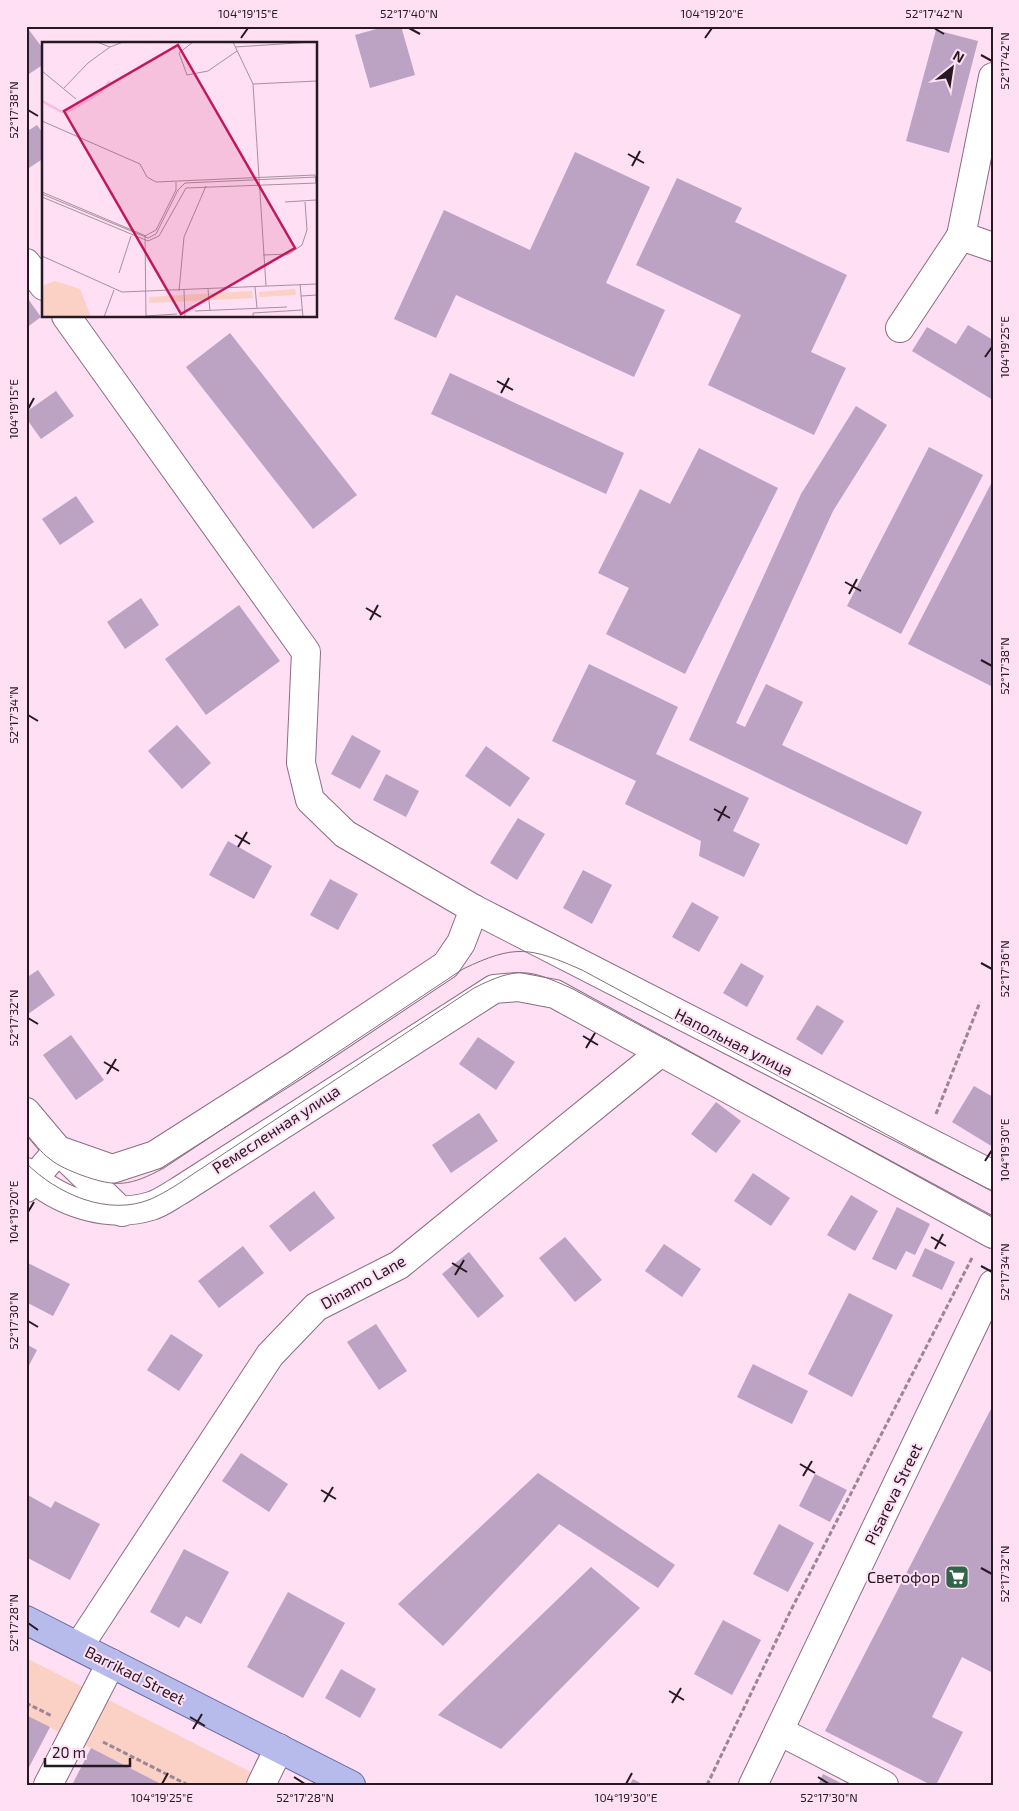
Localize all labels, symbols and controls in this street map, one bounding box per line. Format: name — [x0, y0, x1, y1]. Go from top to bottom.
text: 104°19'15"E — [218, 6, 278, 20]
text: 52°17'40"N — [380, 6, 438, 20]
text: 104°19'20"E — [681, 6, 744, 20]
text: 52°17'42"N — [905, 6, 963, 20]
text: 52°17'42"N — [997, 32, 1011, 90]
inset map — [42, 42, 318, 318]
north arrow — [926, 42, 976, 92]
text: N — [950, 46, 967, 66]
text: 52°17'38"N — [6, 81, 20, 139]
text: 104°19'25"E — [997, 316, 1011, 378]
text: 104°19'15"E — [6, 379, 20, 439]
text: 52°17'38"N — [997, 637, 1011, 695]
text: 52°17'34"N — [6, 686, 20, 744]
text: 52°17'36"N — [997, 940, 1011, 998]
text: 52°17'32"N — [6, 989, 20, 1047]
street label: Напольная улица — [672, 1004, 796, 1080]
street label: Ремесленная улица — [208, 1080, 344, 1178]
text: 104°19'30"E — [997, 1118, 1011, 1181]
text: 104°19'20"E — [6, 1180, 20, 1243]
text: 52°17'34"N — [997, 1243, 1011, 1301]
street label: Dinamo Lane — [317, 1250, 409, 1313]
text: 52°17'30"N — [6, 1292, 20, 1350]
street label: Pisareva Street — [860, 1440, 925, 1548]
text: 52°17'32"N — [997, 1545, 1011, 1603]
supermarket icon: Светофор — [944, 1564, 970, 1590]
place label: Светофор — [867, 1567, 940, 1586]
text: 52°17'28"N — [6, 1594, 20, 1652]
street label: Barrikad Street — [82, 1641, 188, 1708]
scale bar — [45, 1736, 130, 1768]
text: 20 m — [52, 1743, 86, 1761]
text: 104°19'25"E — [131, 1790, 193, 1804]
text: 52°17'28"N — [276, 1790, 334, 1804]
text: 104°19'30"E — [595, 1790, 658, 1804]
text: 52°17'30"N — [800, 1790, 858, 1804]

